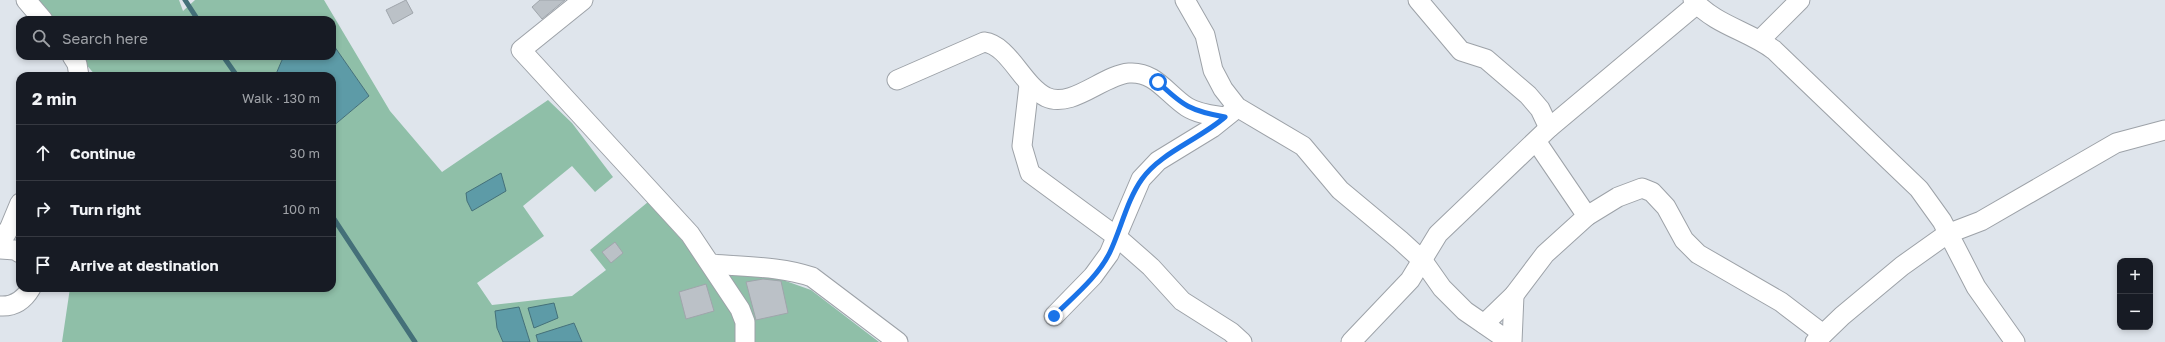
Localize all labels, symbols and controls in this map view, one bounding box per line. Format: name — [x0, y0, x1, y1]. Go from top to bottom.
search box — [16, 16, 336, 60]
icon: search — [30, 27, 52, 49]
text: Search here — [62, 29, 148, 47]
route start — [1149, 73, 1167, 91]
text: 2 min — [32, 88, 76, 109]
text: Walk · 130 m — [242, 90, 320, 106]
icon: ahead — [32, 142, 54, 164]
text: Continue — [70, 144, 136, 162]
text: 30 m — [290, 145, 320, 161]
icon: right — [32, 198, 54, 220]
text: Turn right — [70, 200, 141, 218]
text: 100 m — [283, 201, 320, 217]
icon: arrive — [32, 254, 54, 276]
text: Arrive at destination — [70, 256, 219, 274]
map controls — [2117, 258, 2153, 330]
button: + — [2117, 258, 2153, 294]
button: − — [2117, 294, 2153, 330]
route end — [1045, 307, 1063, 325]

